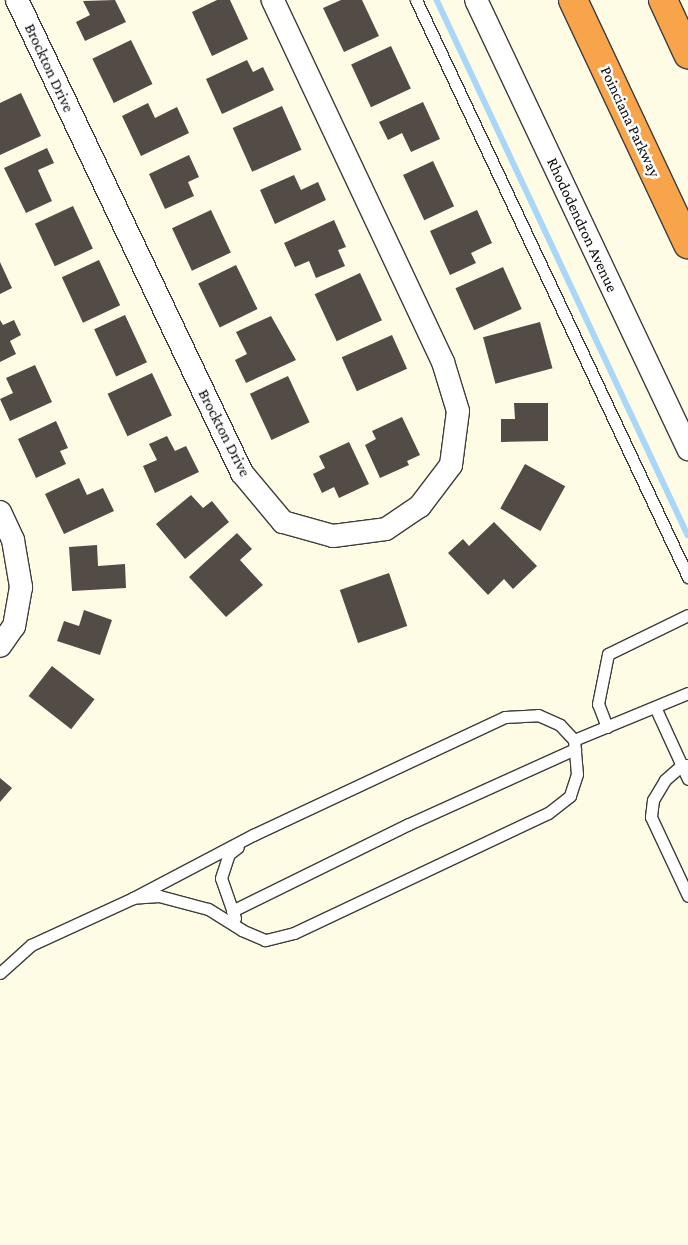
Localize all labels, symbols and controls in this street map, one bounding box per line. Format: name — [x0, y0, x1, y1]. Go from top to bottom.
street label: Brockton Drive — [20, 21, 78, 115]
street label: Poinciana Parkway — [596, 63, 664, 181]
street label: Rhododendron Avenue — [542, 155, 622, 295]
street label: Brockton Drive — [194, 386, 254, 480]

